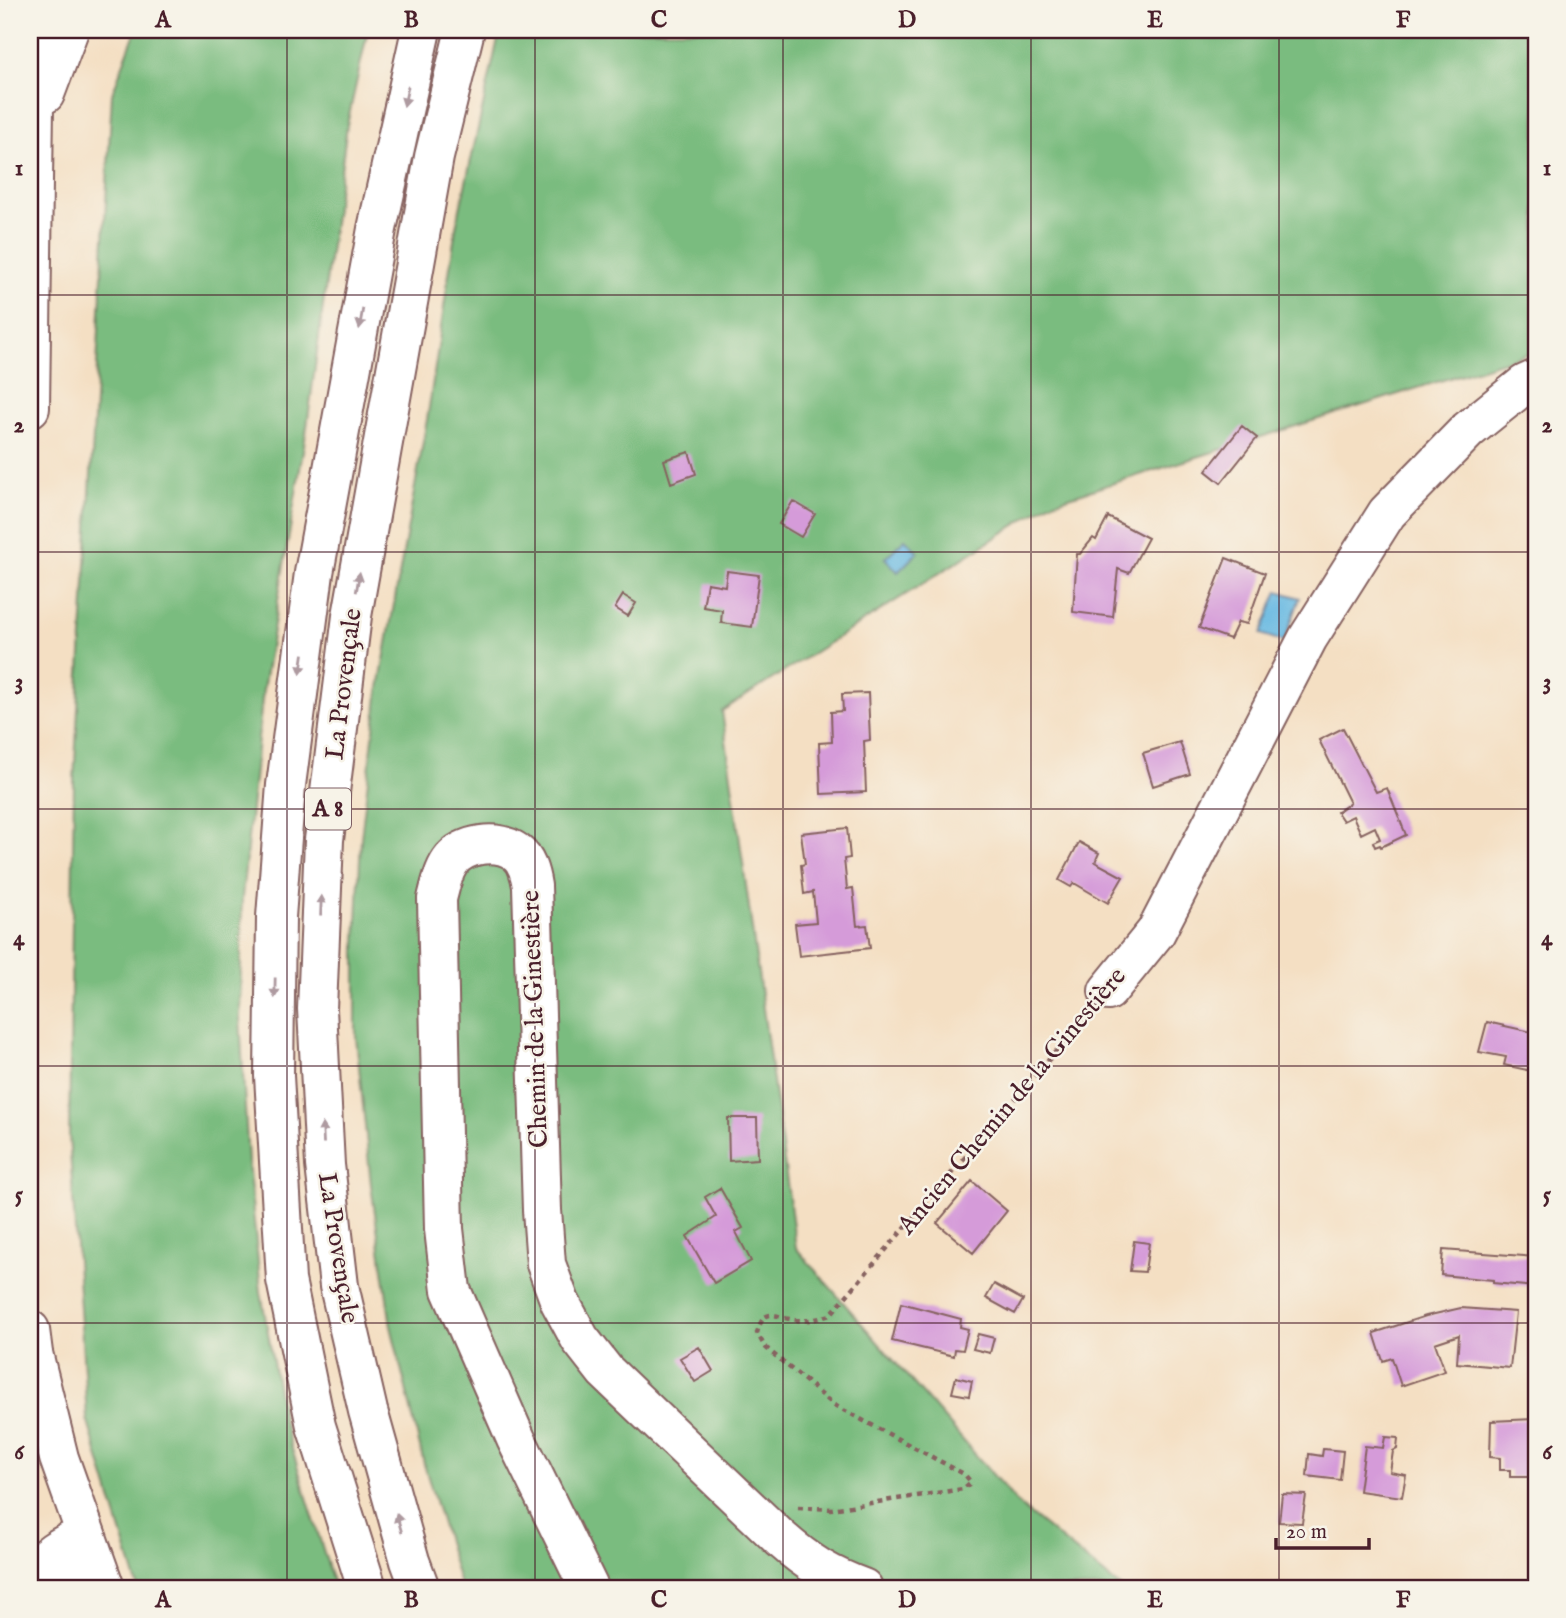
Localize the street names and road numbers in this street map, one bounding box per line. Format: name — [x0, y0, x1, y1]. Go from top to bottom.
street label: La Provençale — [318, 606, 370, 762]
road number: A 8 — [305, 788, 351, 830]
street label: Chemin de la Ginestière — [514, 889, 556, 1149]
street label: Ancien Chemin de la Ginestière — [890, 961, 1134, 1242]
street label: La Provençale — [310, 1170, 366, 1326]

